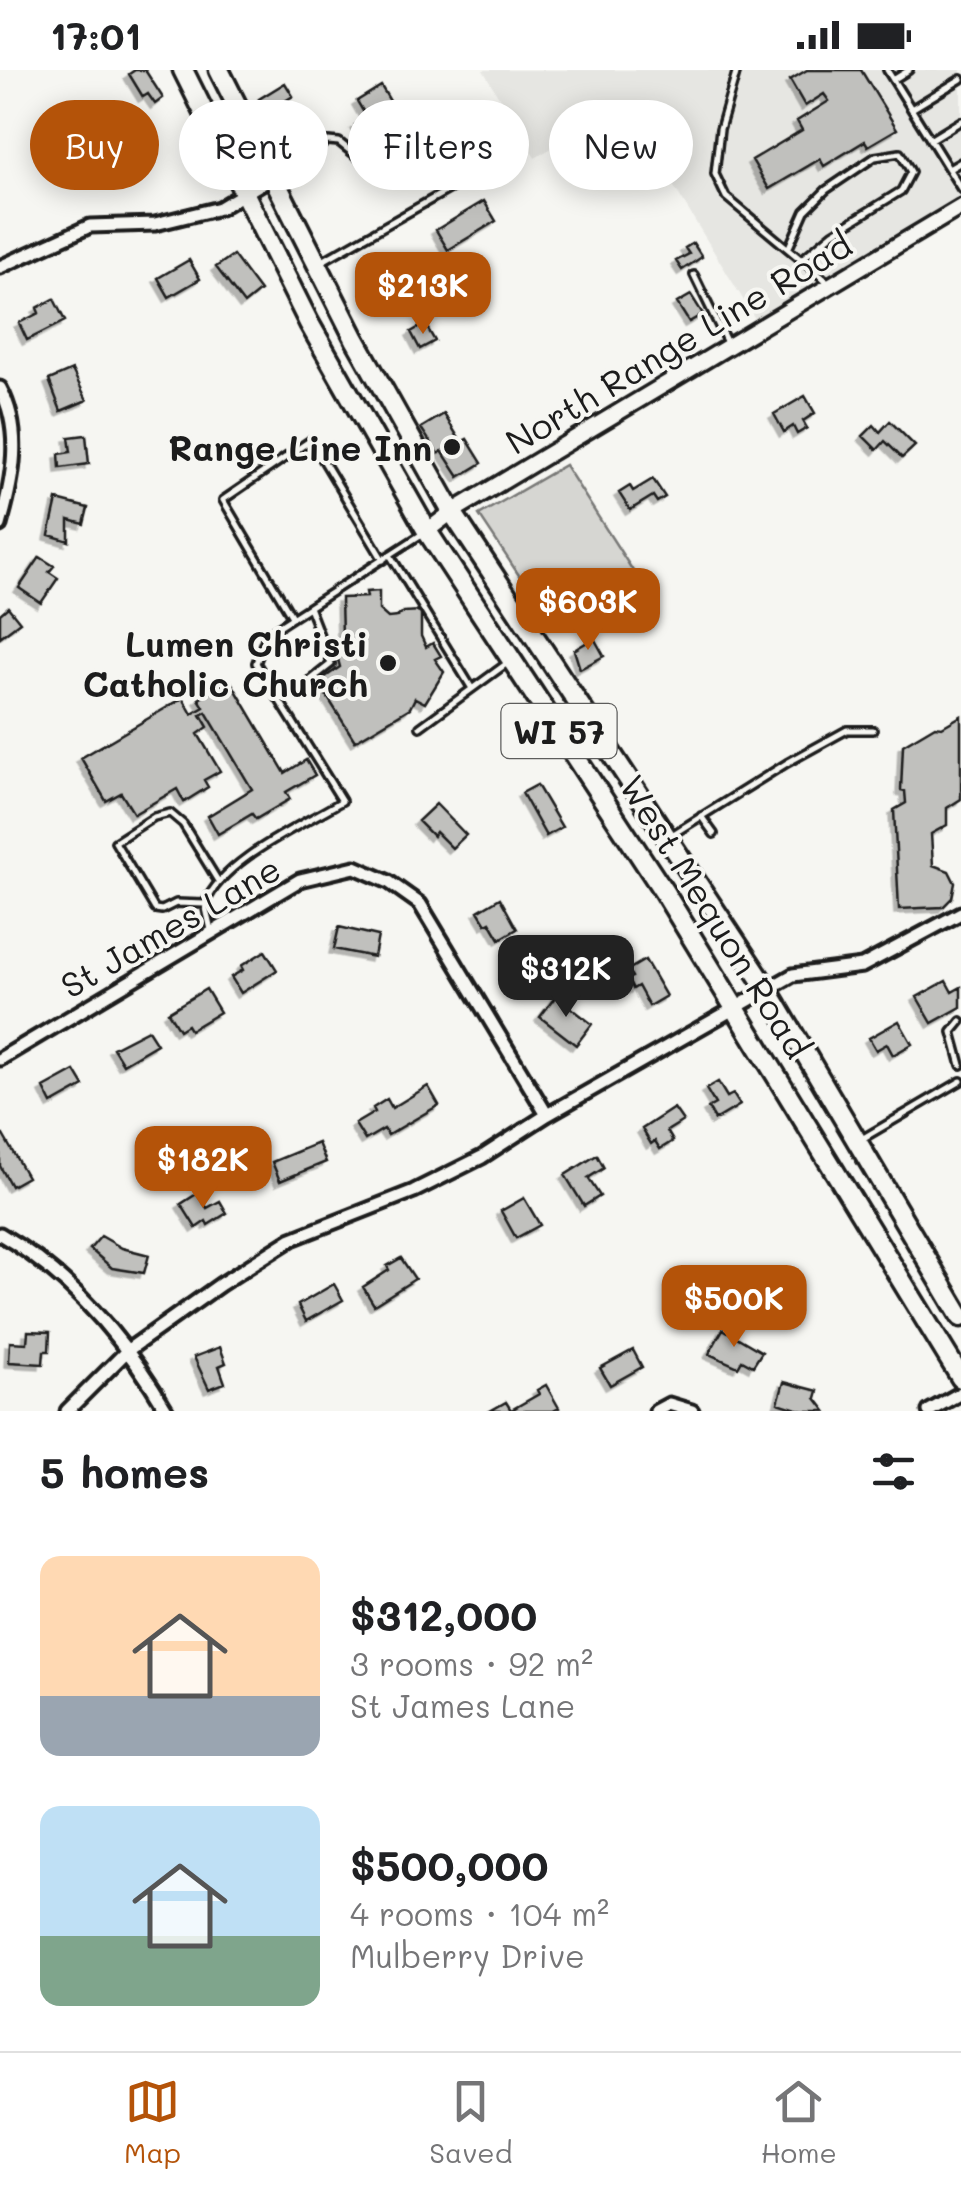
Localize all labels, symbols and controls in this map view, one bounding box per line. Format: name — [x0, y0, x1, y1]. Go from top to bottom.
text: 17:01 — [50, 10, 141, 60]
chip: Buy — [30, 100, 159, 190]
chip: Rent — [179, 100, 328, 190]
chip: Filters — [348, 100, 529, 190]
chip: New — [549, 100, 693, 190]
street label: North Range Line Road — [496, 220, 860, 464]
pin: $213K — [353, 252, 493, 337]
text: $213K — [377, 263, 469, 305]
place label: Range Line Inn — [168, 424, 432, 470]
marker: Range Line Inn — [441, 436, 463, 458]
pin: $603K — [518, 568, 658, 653]
text: $603K — [538, 579, 638, 621]
place label: Lumen Christi Catholic Church — [83, 620, 368, 706]
marker: Lumen Christi Catholic Church — [377, 652, 399, 674]
road number: WI 57 — [502, 704, 616, 758]
street label: West Mequon Road — [610, 766, 822, 1066]
street label: St James Lane — [52, 844, 288, 1008]
pin: $312K — [496, 935, 636, 1020]
text: $312K — [520, 946, 612, 988]
pin: $182K — [133, 1126, 273, 1211]
text: $182K — [157, 1137, 249, 1179]
pin: $500K — [664, 1265, 804, 1350]
text: $500K — [684, 1276, 784, 1318]
text: 5 homes — [40, 1444, 209, 1499]
icon: filters — [866, 1444, 921, 1499]
text: $312,000 — [350, 1587, 537, 1642]
icon: home — [120, 1596, 240, 1716]
text: 3 rooms · 92 m² — [350, 1642, 593, 1684]
text: St James Lane — [350, 1684, 575, 1726]
text: $500,000 — [350, 1837, 548, 1892]
icon: home — [120, 1846, 240, 1966]
text: 4 rooms · 104 m² — [350, 1892, 609, 1934]
text: Mulberry Drive — [350, 1934, 585, 1976]
tab: Map — [124, 2074, 181, 2170]
tab: Saved — [429, 2074, 512, 2170]
tab: Home — [761, 2074, 837, 2170]

